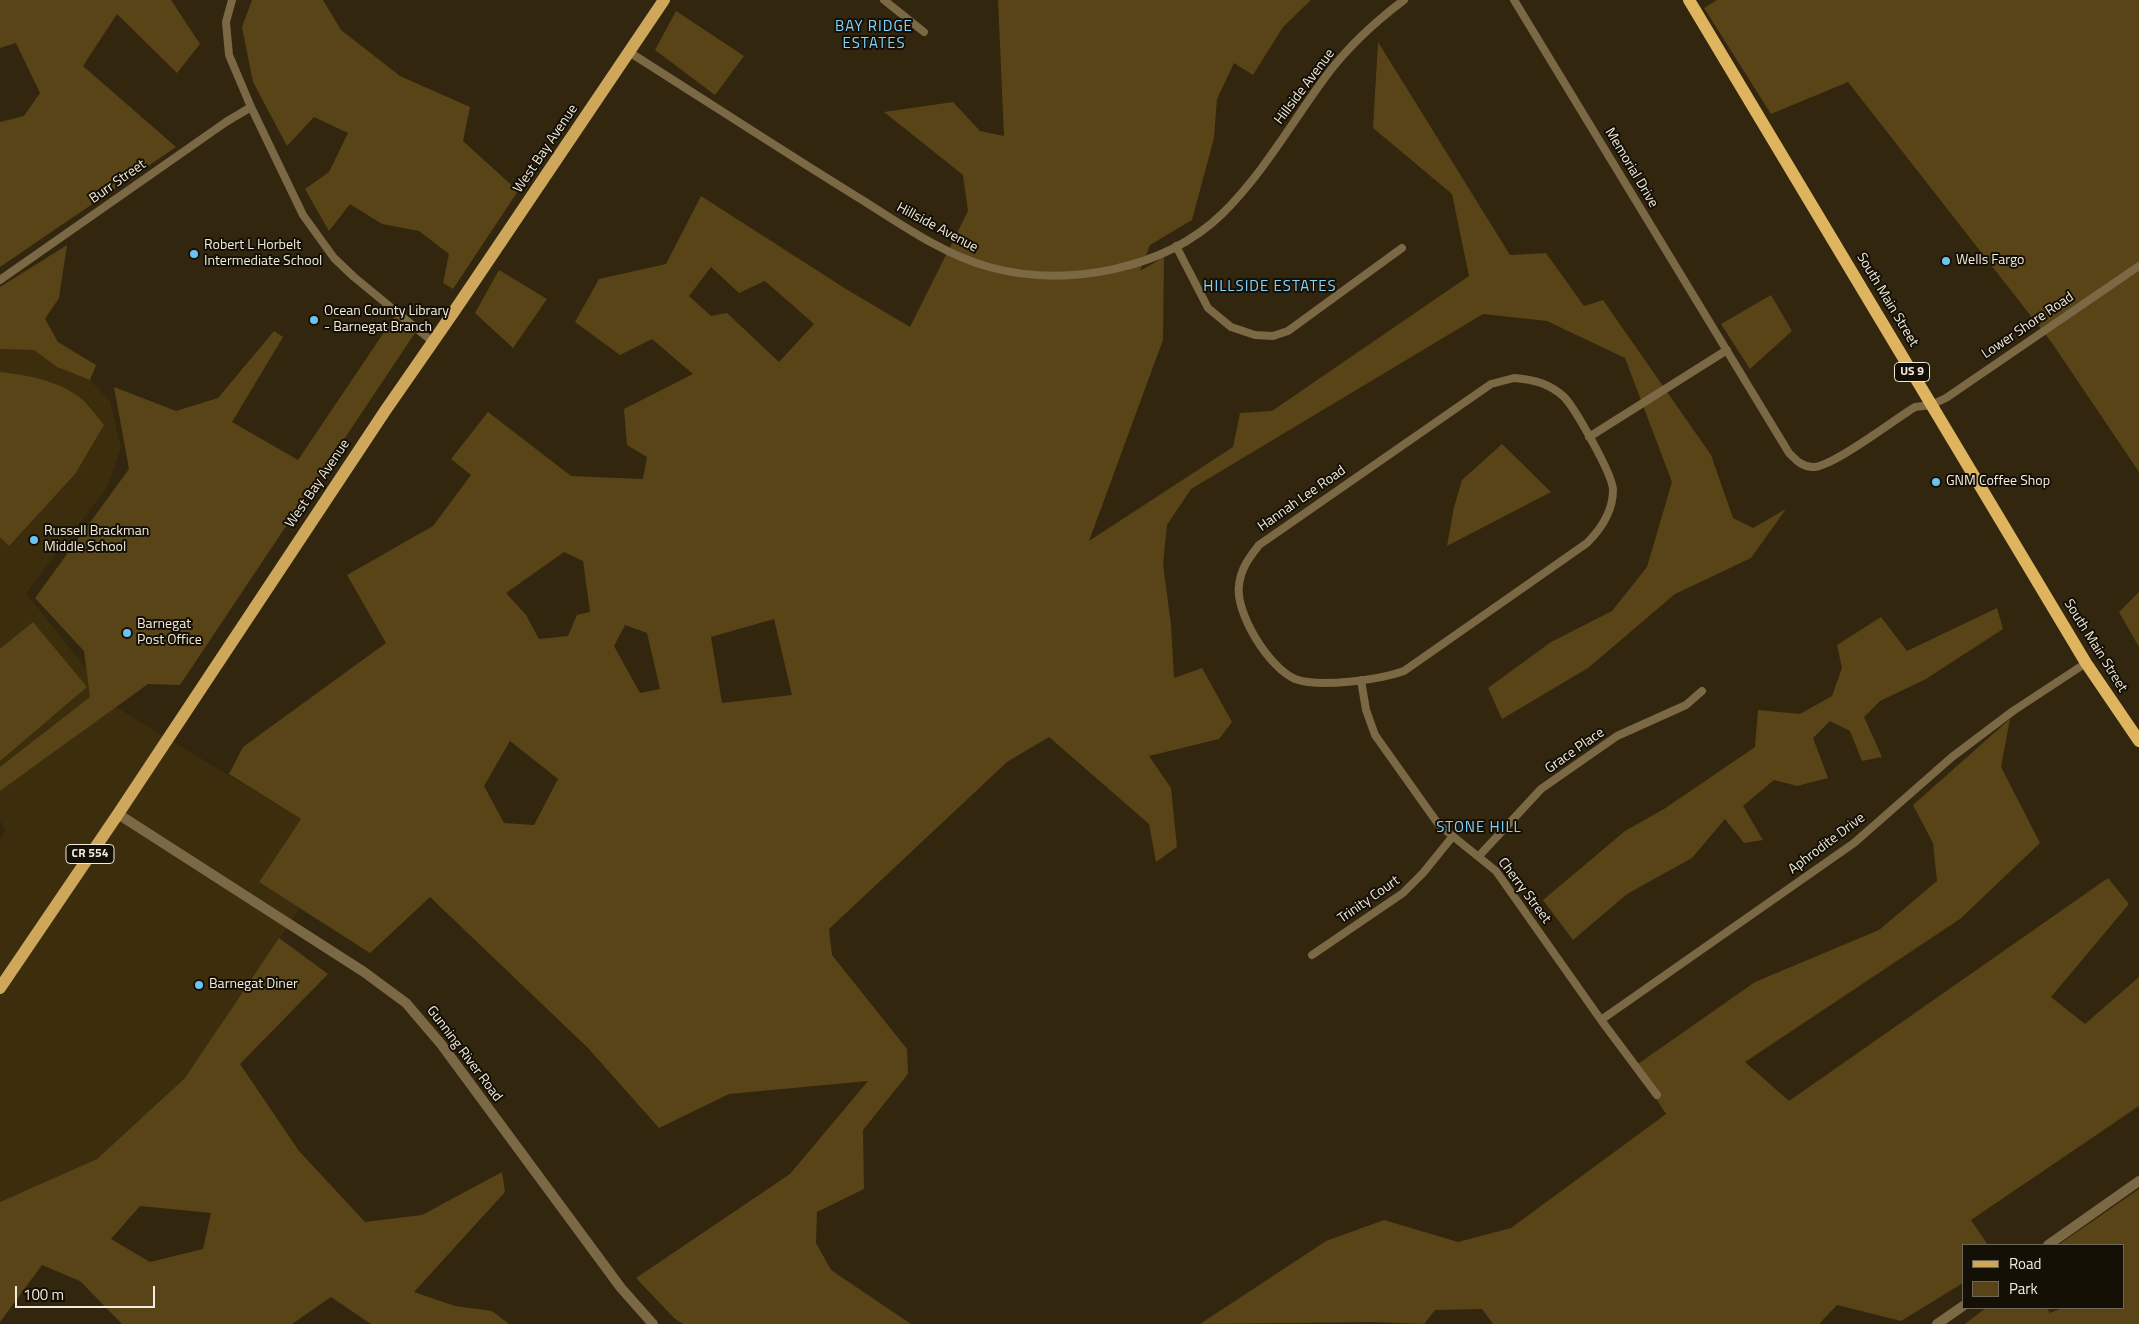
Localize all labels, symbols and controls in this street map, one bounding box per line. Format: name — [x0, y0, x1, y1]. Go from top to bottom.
district label: BAY RIDGE ESTATES — [834, 18, 914, 53]
street label: Hillside Avenue — [1271, 46, 1339, 128]
street label: West Bay Avenue — [510, 102, 582, 196]
street label: Memorial Drive — [1601, 125, 1661, 211]
street label: Burr Street — [87, 157, 149, 207]
street label: Hillside Avenue — [893, 199, 981, 257]
place label: Robert L Horbelt Intermediate School — [204, 238, 322, 270]
marker: Robert L Horbelt Intermediate School — [188, 248, 200, 260]
street label: South Main Street — [1852, 250, 1922, 350]
place label: Wells Fargo — [1956, 253, 2025, 269]
marker: Wells Fargo — [1940, 255, 1952, 267]
district label: HILLSIDE ESTATES — [1201, 278, 1339, 296]
street label: Lower Shore Road — [1979, 289, 2077, 363]
place label: Ocean County Library - Barnegat Branch — [324, 304, 449, 336]
marker: Ocean County Library - Barnegat Branch — [308, 314, 320, 326]
road number: US 9 — [1894, 362, 1930, 382]
street label: West Bay Avenue — [282, 437, 354, 531]
street label: Hannah Lee Road — [1255, 463, 1349, 535]
place label: GNM Coffee Shop — [1946, 474, 2050, 490]
marker: GNM Coffee Shop — [1930, 476, 1942, 488]
place label: Russell Brackman Middle School — [44, 524, 149, 556]
marker: Russell Brackman Middle School — [28, 534, 40, 546]
street label: South Main Street — [2060, 596, 2130, 696]
place label: Barnegat Post Office — [137, 617, 202, 650]
marker: Barnegat Post Office — [121, 627, 133, 639]
street label: Grace Place — [1542, 725, 1608, 777]
street label: Aphrodite Drive — [1785, 810, 1869, 878]
district label: STONE HILL — [1435, 819, 1523, 837]
road number: CR 554 — [66, 844, 114, 864]
street label: Cherry Street — [1494, 855, 1554, 927]
street label: Trinity Court — [1335, 873, 1403, 927]
place label: Barnegat Diner — [209, 977, 298, 993]
marker: Barnegat Diner — [193, 979, 205, 991]
street label: Gunning River Road — [423, 1003, 505, 1105]
legend — [1962, 1244, 2124, 1309]
text: Road — [2009, 1252, 2041, 1275]
scale bar — [18, 1276, 158, 1308]
text: Park — [2009, 1277, 2038, 1300]
text: 100 m — [23, 1283, 64, 1306]

